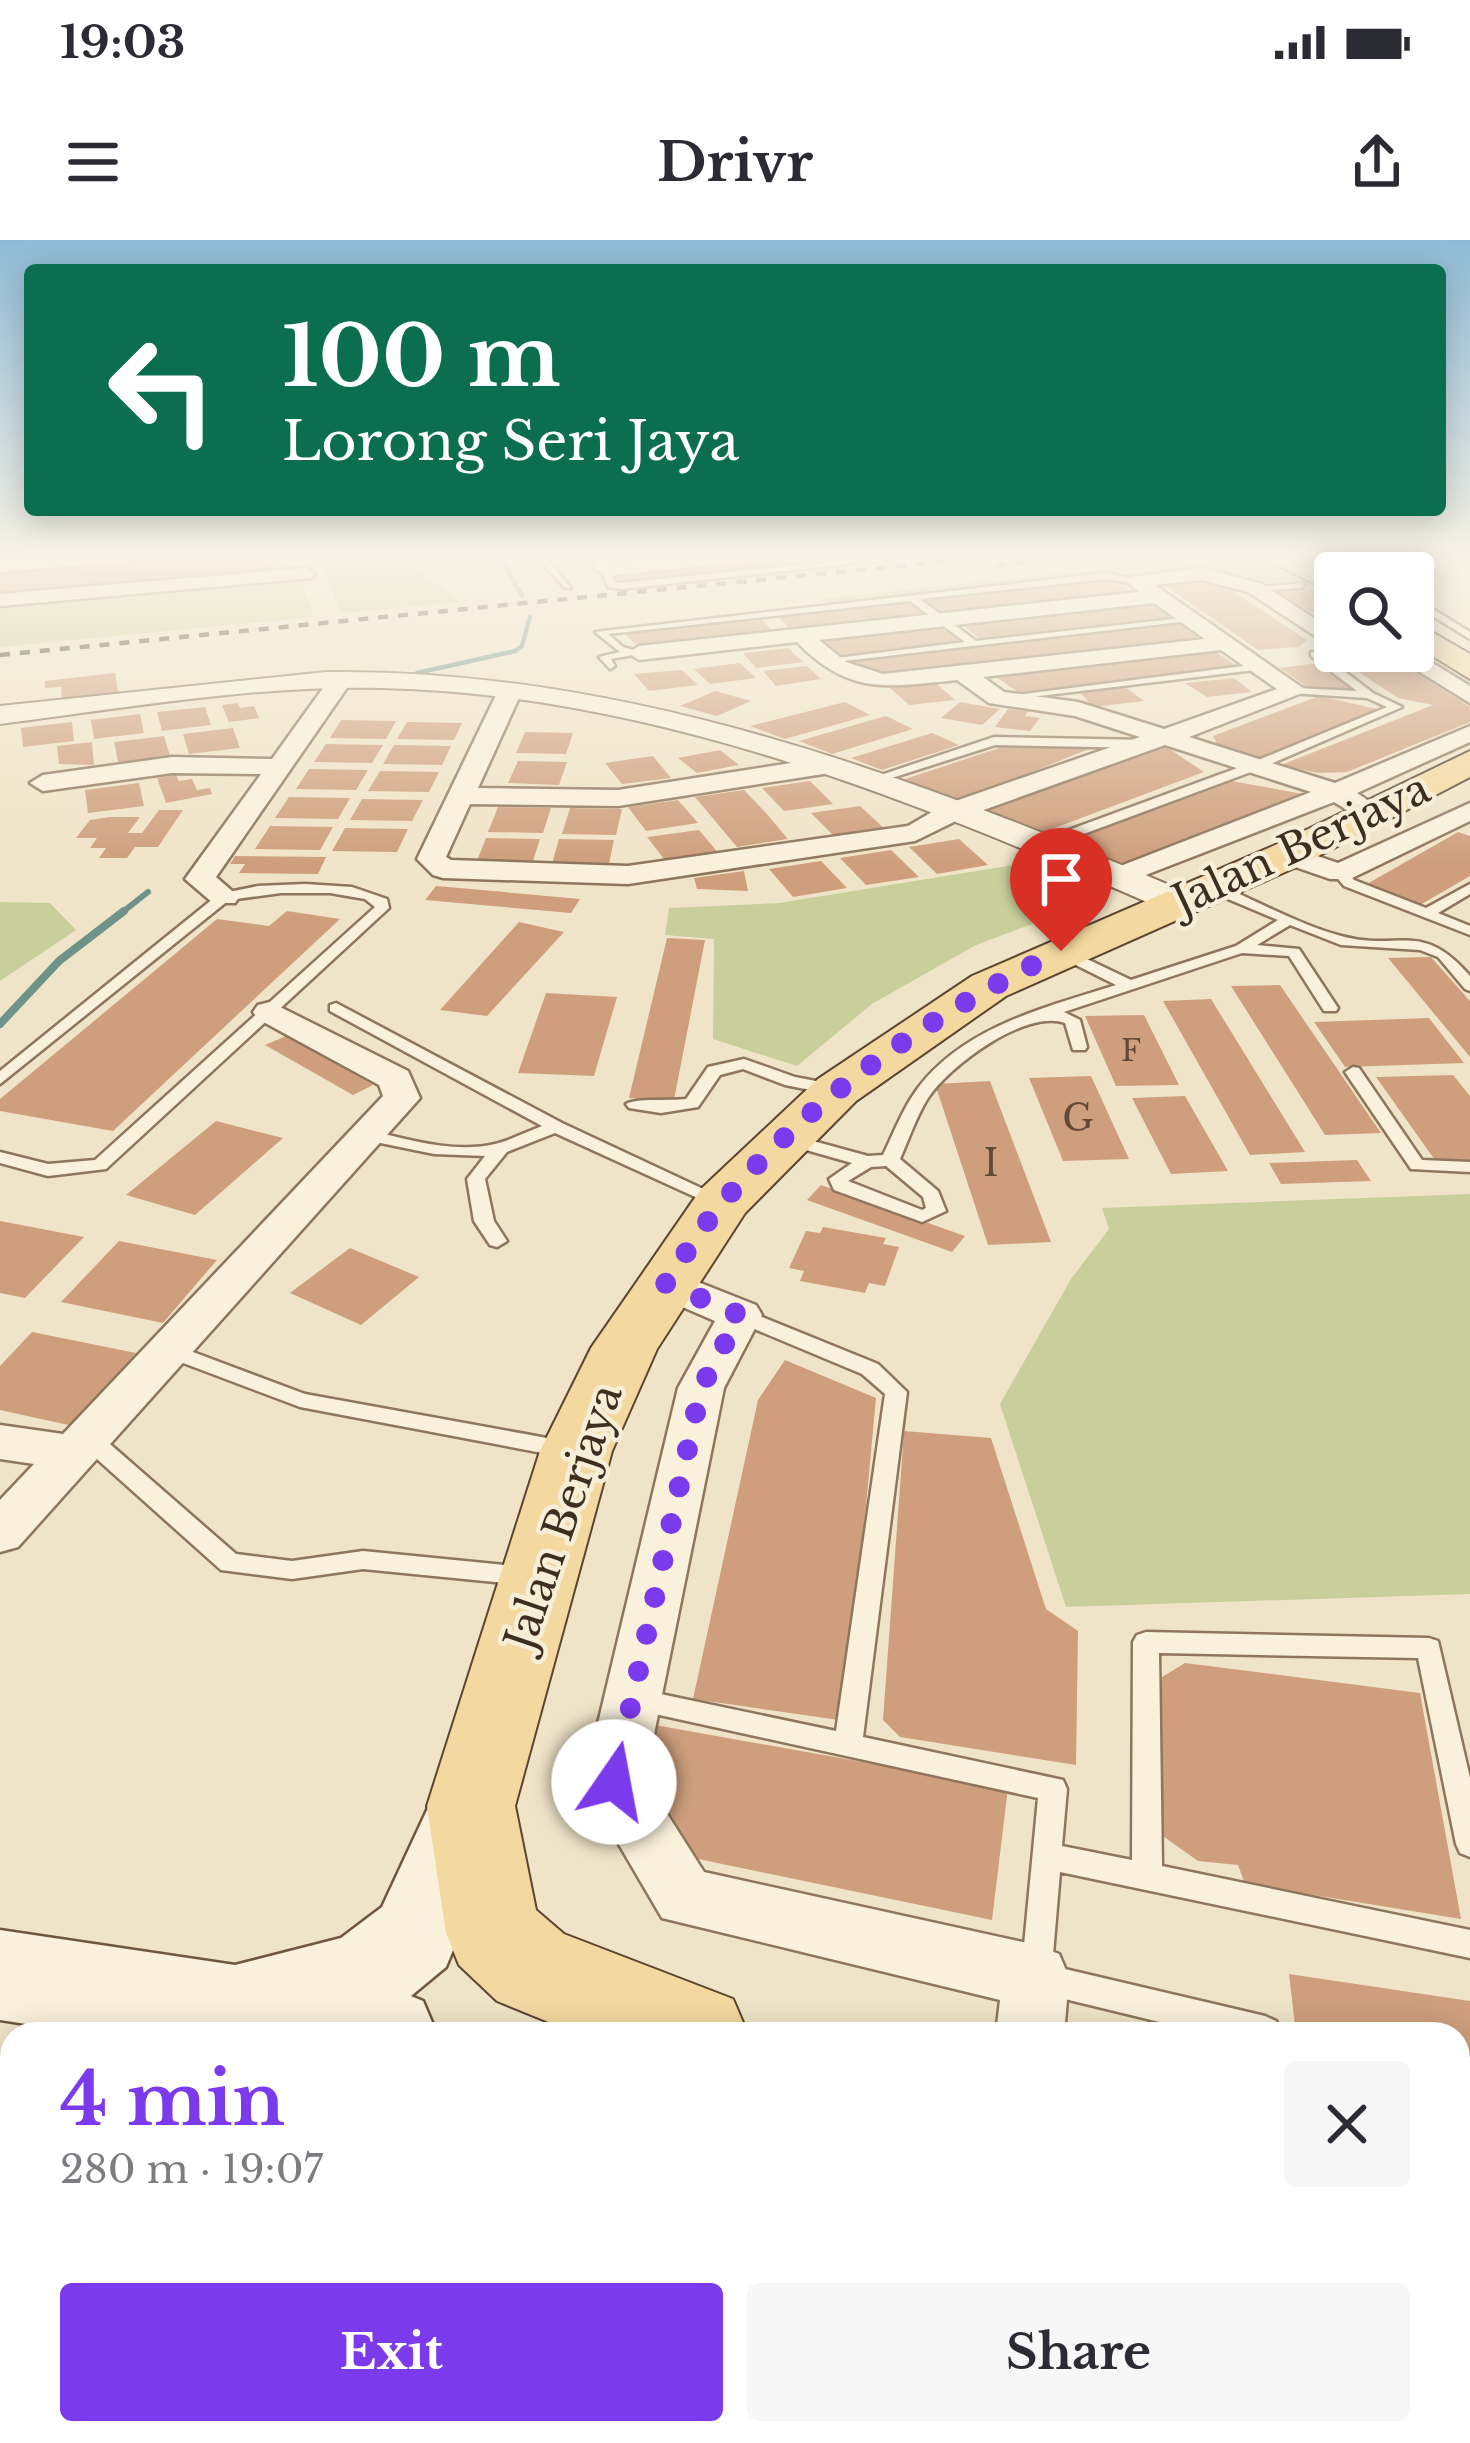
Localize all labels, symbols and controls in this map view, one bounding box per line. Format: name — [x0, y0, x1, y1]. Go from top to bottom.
text: 19:03 — [60, 14, 185, 70]
icon: menu — [60, 129, 126, 195]
text: Drivr — [657, 129, 813, 196]
icon: share — [1344, 129, 1410, 195]
text: 100 m — [282, 305, 561, 409]
icon: left — [84, 312, 240, 468]
text: Lorong Seri Jaya — [282, 408, 739, 475]
map controls — [1314, 552, 1434, 672]
button: search — [1314, 552, 1434, 672]
street label: Jalan Berjaya — [1160, 761, 1438, 928]
pin — [1010, 828, 1112, 951]
icon: arrive — [1028, 846, 1094, 912]
house number: F — [1121, 1032, 1141, 1069]
house number: G — [1062, 1096, 1094, 1141]
house number: I — [984, 1141, 998, 1186]
street label: Jalan Berjaya — [492, 1377, 633, 1661]
position arrow — [551, 1719, 677, 1845]
text: 4 min — [60, 2055, 285, 2144]
button: close — [1284, 2061, 1410, 2187]
text: 280 m · 19:07 — [60, 2145, 323, 2194]
button: Exit — [60, 2283, 723, 2421]
button: Share — [747, 2283, 1410, 2421]

